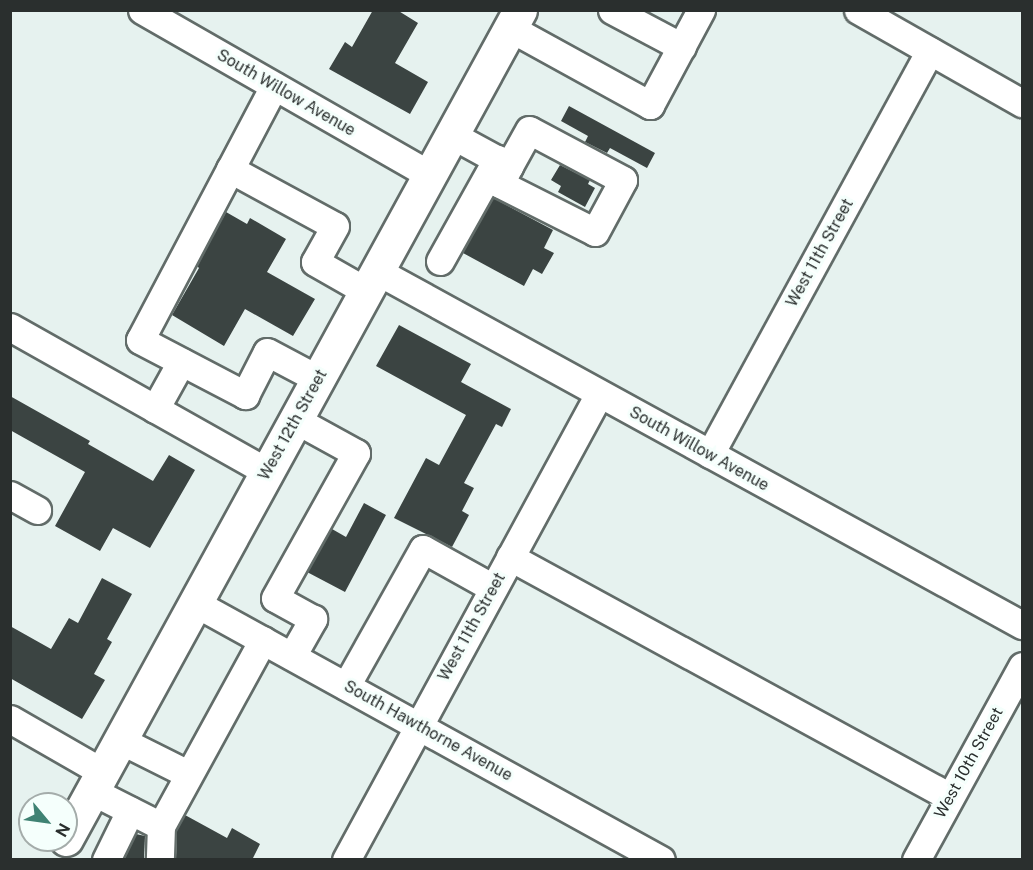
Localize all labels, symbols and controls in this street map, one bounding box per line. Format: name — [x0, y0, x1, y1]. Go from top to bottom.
street label: South Willow Avenue — [213, 45, 359, 141]
street label: West 11th Street — [782, 196, 858, 310]
street label: West 12th Street — [255, 366, 331, 484]
street label: South Willow Avenue — [626, 403, 772, 495]
street label: West 11th Street — [434, 570, 510, 684]
street label: South Hawthorne Avenue — [340, 677, 516, 785]
street label: West 10th Street — [931, 704, 1007, 822]
north arrow — [18, 792, 78, 852]
text: N — [51, 820, 74, 840]

